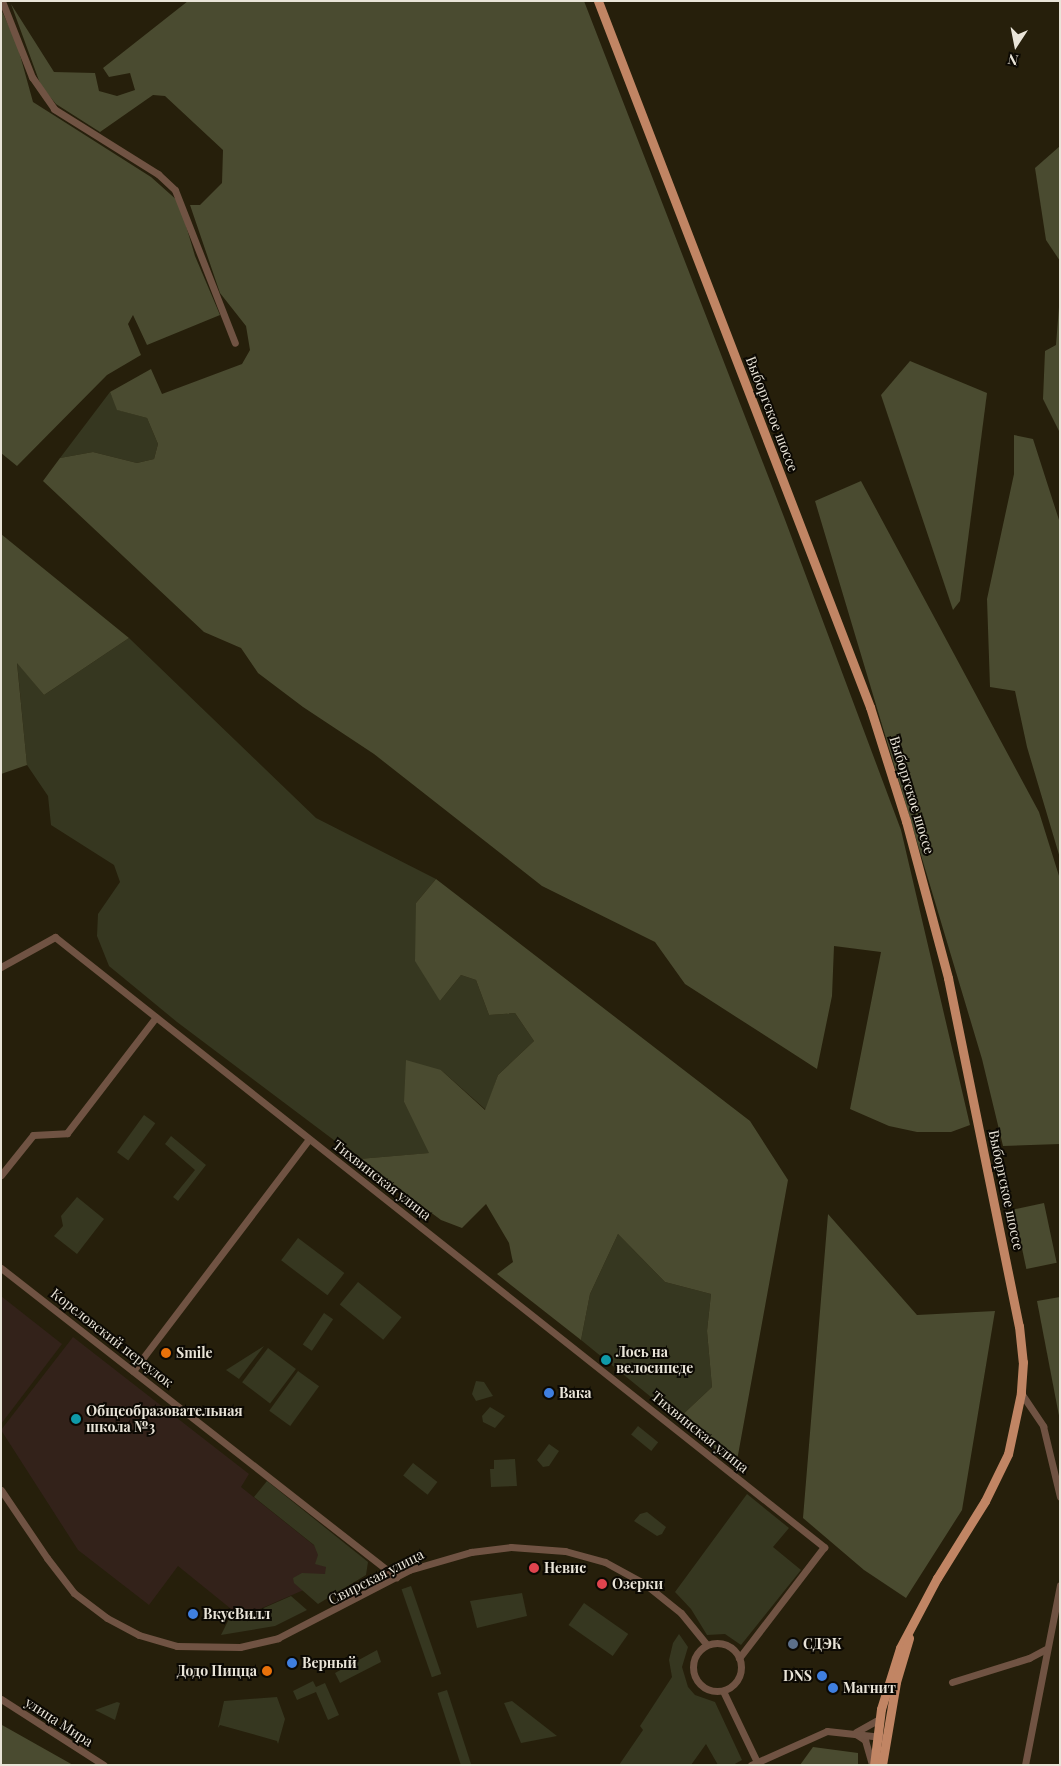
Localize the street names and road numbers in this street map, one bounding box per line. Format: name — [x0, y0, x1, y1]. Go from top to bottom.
street label: Выборгское шоссе — [742, 354, 802, 474]
street label: Выборгское шоссе — [886, 734, 938, 856]
street label: Выборгское шоссе — [985, 1128, 1027, 1252]
street label: Тихвинская улица — [329, 1136, 435, 1224]
street label: Кореловский переулок — [47, 1285, 177, 1391]
street label: Тихвинская улица — [648, 1388, 752, 1476]
street label: Свирская улица — [326, 1546, 426, 1608]
street label: улица Мира — [22, 1694, 96, 1750]

